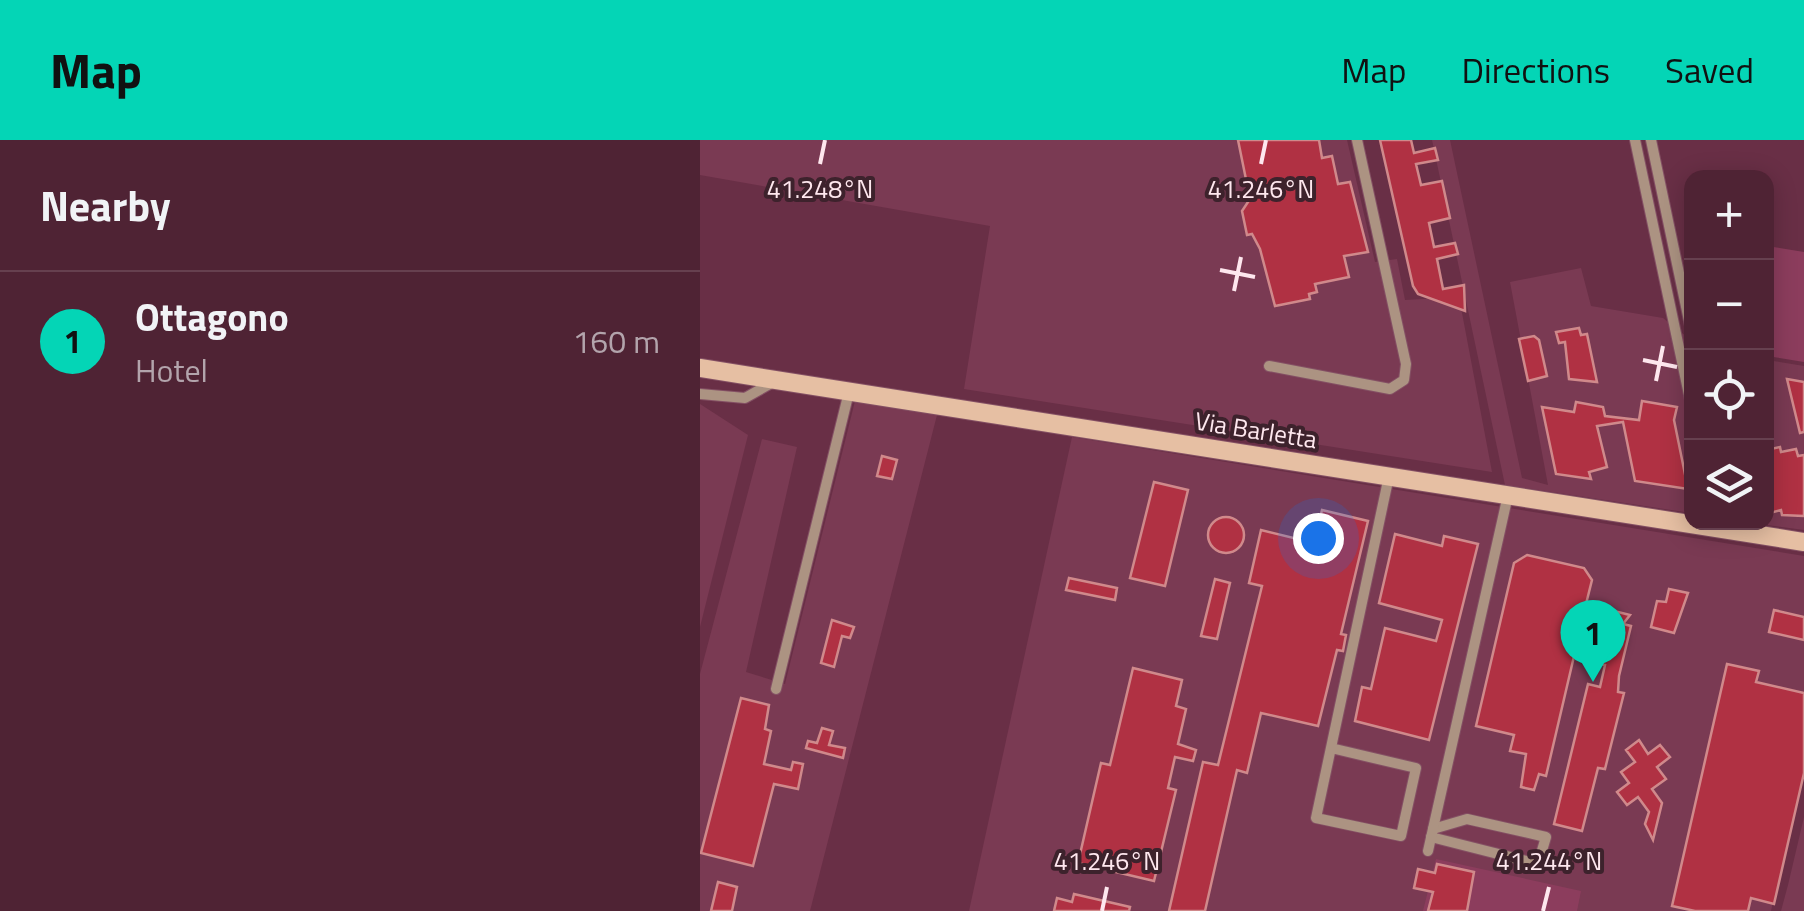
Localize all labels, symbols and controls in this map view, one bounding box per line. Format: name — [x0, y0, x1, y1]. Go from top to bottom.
text: Map — [50, 34, 142, 107]
text: Map — [1341, 43, 1407, 97]
text: Directions — [1462, 43, 1610, 97]
text: Saved — [1665, 43, 1754, 97]
text: 41.248°N — [767, 170, 873, 208]
text: 41.246°N — [1208, 170, 1314, 208]
map controls — [1684, 170, 1774, 530]
button: + — [1684, 170, 1774, 260]
text: Nearby — [40, 173, 171, 237]
button: − — [1684, 260, 1774, 350]
text: Ottagono — [135, 288, 289, 346]
text: 1 — [64, 317, 81, 365]
text: 160 m — [572, 317, 660, 365]
text: Hotel — [135, 346, 208, 394]
button: locate — [1684, 350, 1774, 440]
street label: Via Barletta — [1192, 402, 1320, 458]
button: layers — [1684, 440, 1774, 530]
your location — [1293, 513, 1344, 564]
pin: 1 — [1560, 600, 1626, 682]
text: 41.246°N — [1054, 842, 1160, 880]
text: 41.244°N — [1496, 842, 1602, 880]

